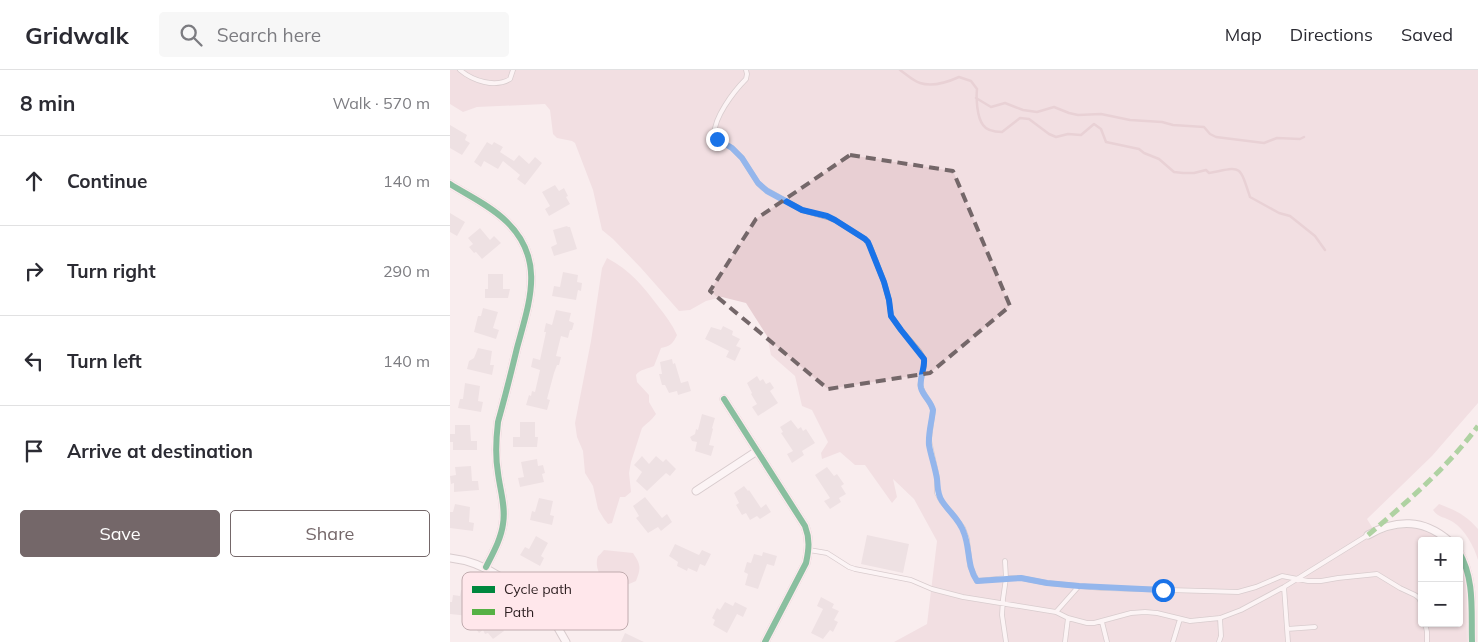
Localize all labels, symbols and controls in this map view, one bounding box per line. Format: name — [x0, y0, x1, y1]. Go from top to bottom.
search box — [159, 12, 509, 57]
text: Gridwalk — [25, 20, 129, 50]
icon: search — [177, 21, 205, 49]
text: Search here — [217, 23, 321, 47]
text: Map — [1225, 23, 1262, 46]
text: Directions — [1290, 23, 1373, 46]
text: Saved — [1401, 23, 1453, 46]
text: 8 min — [20, 90, 75, 116]
text: Walk · 570 m — [332, 93, 430, 113]
route end — [706, 128, 729, 151]
icon: ahead — [20, 167, 48, 195]
text: Continue — [67, 169, 147, 193]
text: 140 m — [383, 171, 430, 191]
icon: right — [20, 257, 48, 285]
text: Turn right — [67, 259, 156, 283]
text: 290 m — [383, 261, 430, 281]
icon: left — [20, 347, 48, 375]
text: Turn left — [67, 349, 142, 373]
text: 140 m — [383, 351, 430, 371]
icon: arrive — [20, 437, 48, 465]
text: Arrive at destination — [67, 439, 253, 463]
button: Save — [20, 510, 220, 557]
button: Share — [230, 510, 430, 557]
map controls — [1418, 537, 1463, 627]
button: + — [1418, 537, 1463, 582]
legend — [462, 572, 628, 630]
route start — [1152, 579, 1175, 602]
text: Cycle path — [504, 580, 572, 598]
button: − — [1418, 582, 1463, 627]
text: Path — [504, 603, 534, 621]

